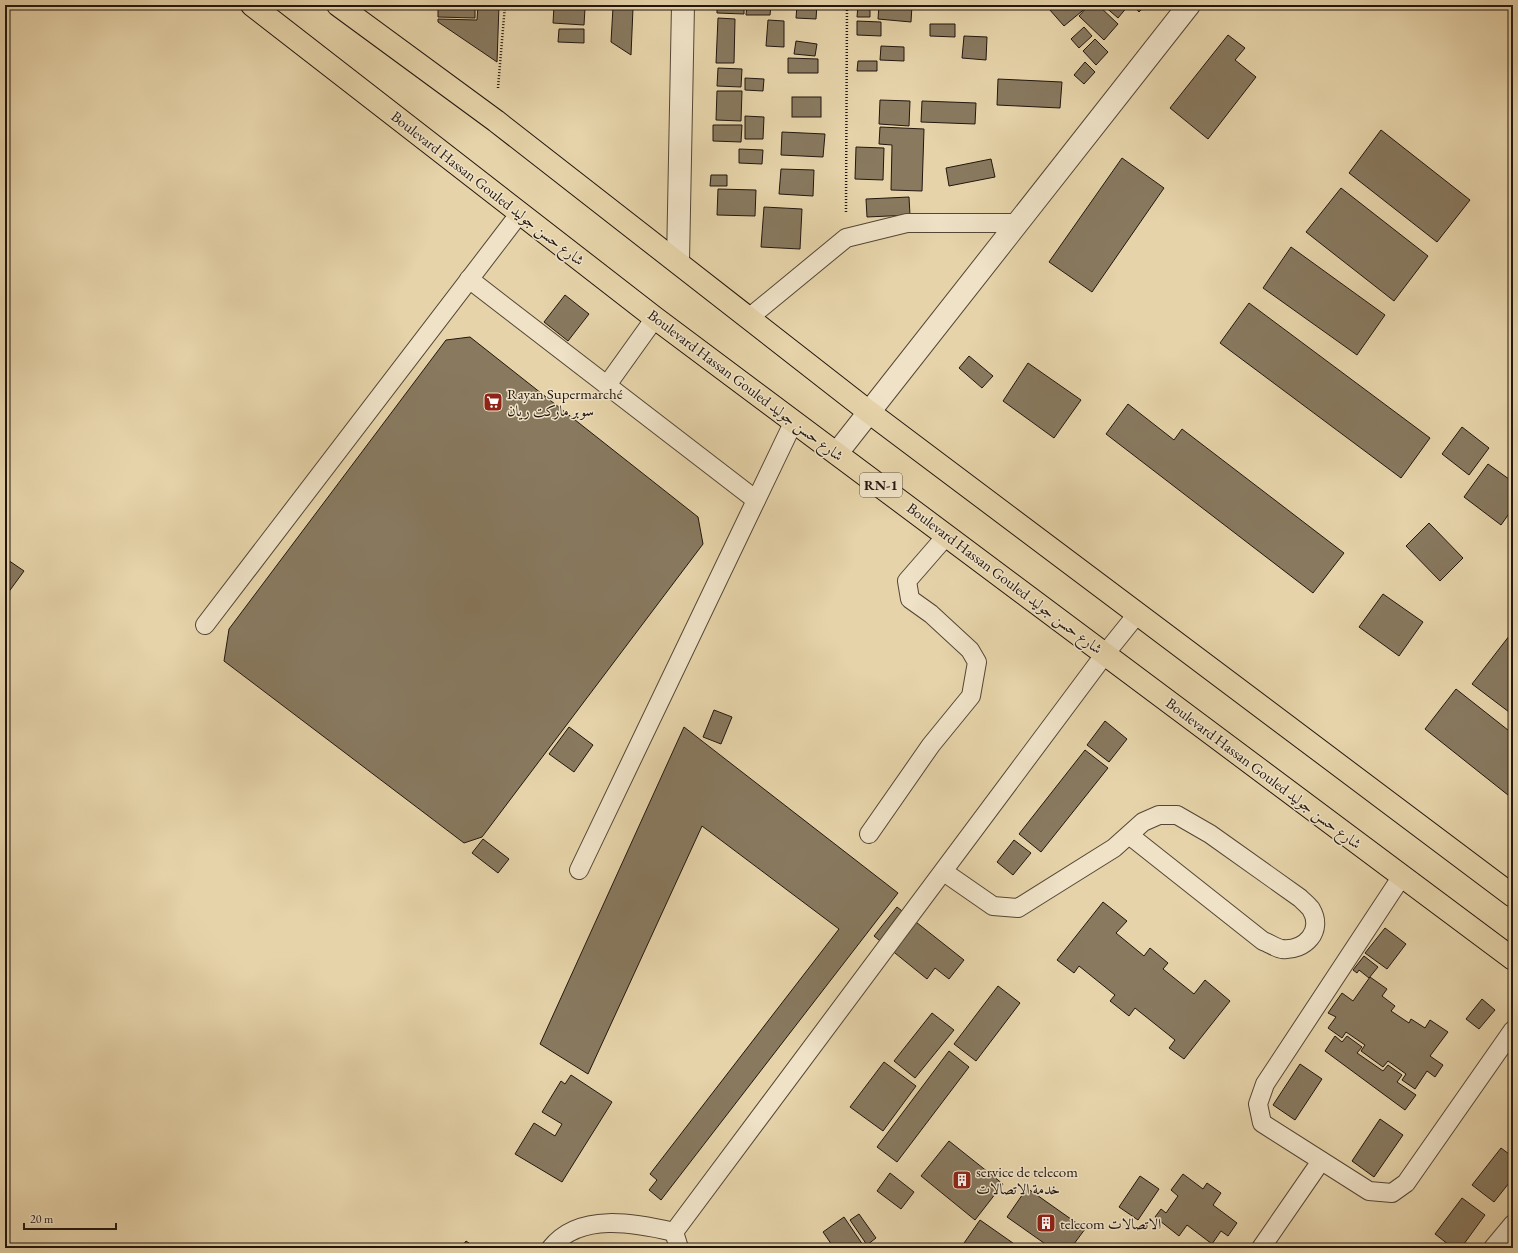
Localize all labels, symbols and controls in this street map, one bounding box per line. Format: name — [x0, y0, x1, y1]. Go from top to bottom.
street label: Boulevard Hassan Gouled شارع حسن جوليد — [385, 107, 589, 273]
street label: Boulevard Hassan Gouled شارع حسن جوليد — [642, 305, 848, 468]
place label: Rayan Supermarché سوبر ماركت ريان — [507, 384, 623, 420]
supermarket icon: Rayan Supermarché سوبر ماركت ريان — [482, 391, 504, 413]
road number: RN-1 — [860, 473, 902, 497]
street label: Boulevard Hassan Gouled شارع حسن جوليد — [901, 498, 1107, 661]
street label: Boulevard Hassan Gouled شارع حسن جوليد — [1160, 693, 1366, 856]
place label: service de telecom خدمة الاتصالات — [976, 1162, 1078, 1198]
building icon: service de telecom خدمة الاتصالات — [951, 1169, 973, 1191]
scale bar — [24, 1205, 116, 1231]
text: 20 m — [30, 1211, 54, 1227]
building icon: telecom الاتصالات — [1035, 1212, 1057, 1234]
place label: telecom الاتصالات — [1060, 1214, 1161, 1233]

